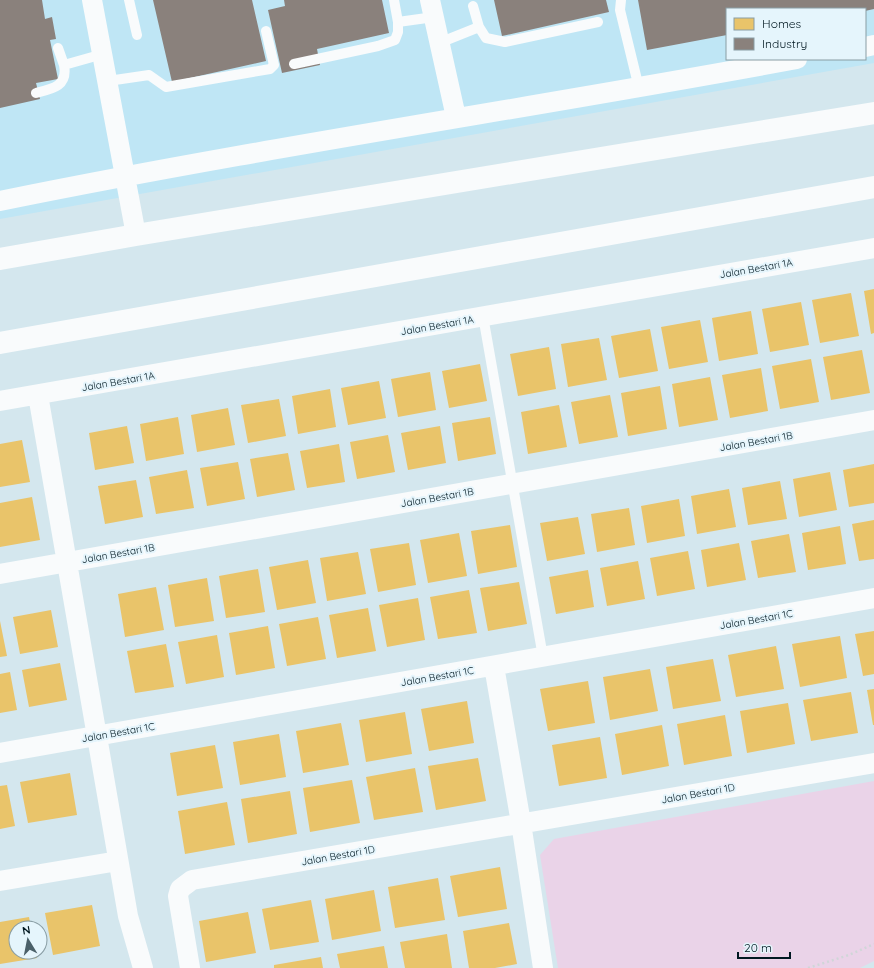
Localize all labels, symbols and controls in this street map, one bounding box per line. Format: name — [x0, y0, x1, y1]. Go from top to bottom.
legend — [726, 8, 866, 60]
text: Homes — [762, 16, 802, 31]
text: Industry — [762, 36, 807, 51]
street label: Jalan Bestari 1A — [719, 256, 794, 281]
street label: Jalan Bestari 1A — [400, 313, 475, 338]
street label: Jalan Bestari 1A — [81, 369, 156, 394]
street label: Jalan Bestari 1B — [719, 429, 794, 454]
street label: Jalan Bestari 1B — [400, 485, 475, 510]
street label: Jalan Bestari 1B — [81, 541, 156, 566]
street label: Jalan Bestari 1C — [719, 607, 794, 632]
street label: Jalan Bestari 1C — [400, 664, 475, 689]
street label: Jalan Bestari 1C — [81, 720, 156, 745]
street label: Jalan Bestari 1D — [660, 781, 736, 806]
street label: Jalan Bestari 1D — [300, 843, 376, 868]
north arrow — [8, 920, 48, 960]
text: N — [21, 923, 31, 938]
scale bar — [738, 934, 790, 960]
text: 20 m — [744, 940, 772, 955]

